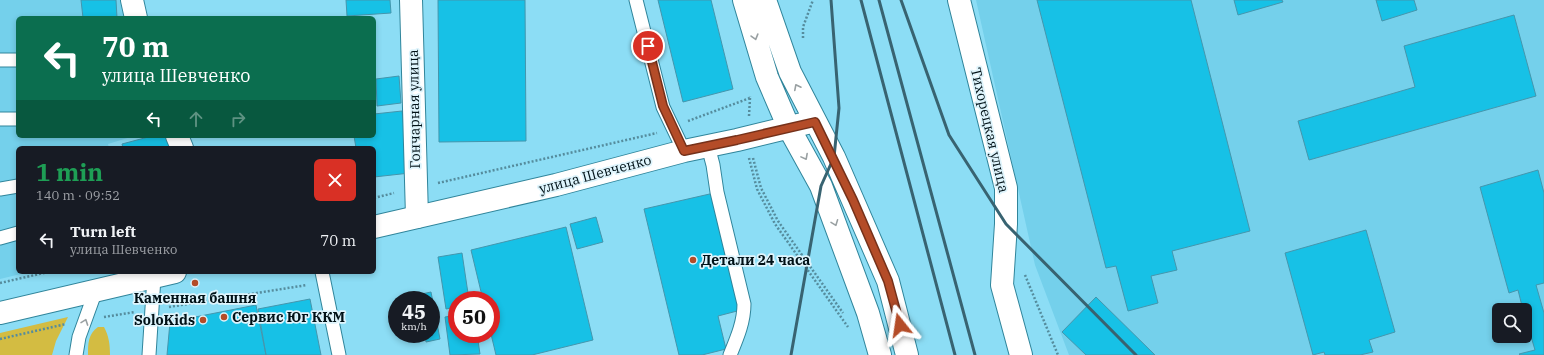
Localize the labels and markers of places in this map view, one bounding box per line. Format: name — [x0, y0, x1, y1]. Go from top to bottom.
pin — [631, 29, 665, 63]
place label: Детали 24 часа — [701, 251, 810, 269]
marker: Детали 24 часа — [688, 255, 698, 265]
marker: Каменная башня — [190, 278, 200, 288]
place label: Каменная башня — [134, 289, 257, 307]
place label: Сервис Юг ККМ — [232, 308, 345, 326]
place label: SoloKids — [134, 311, 195, 329]
marker: Сервис Юг ККМ — [219, 312, 229, 322]
marker: SoloKids — [198, 315, 208, 325]

